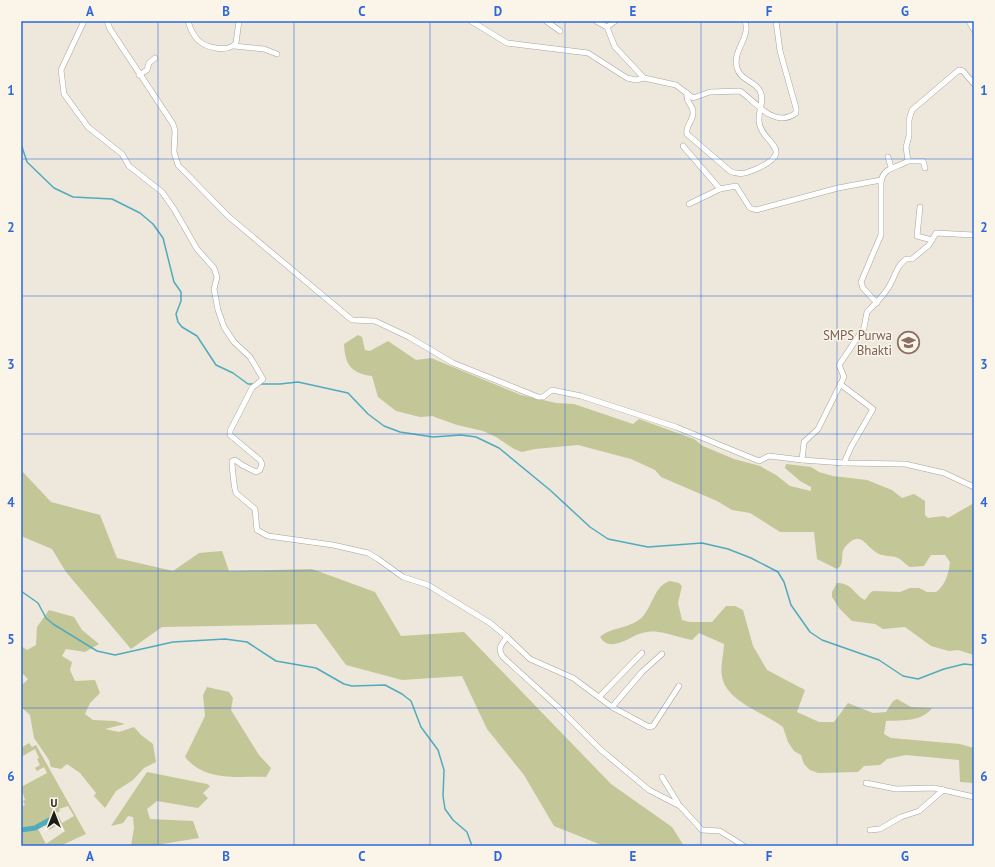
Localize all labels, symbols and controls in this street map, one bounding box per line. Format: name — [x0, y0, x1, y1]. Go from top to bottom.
text: A — [86, 3, 94, 20]
text: B — [222, 3, 230, 20]
text: C — [358, 3, 366, 20]
text: D — [494, 3, 502, 20]
text: E — [630, 3, 637, 20]
text: F — [766, 3, 773, 20]
text: G — [901, 3, 909, 20]
text: 1 — [7, 82, 15, 99]
text: 1 — [980, 82, 988, 99]
text: 2 — [7, 219, 15, 236]
text: 2 — [980, 219, 988, 236]
place label: SMPS Purwa Bhakti — [823, 327, 892, 359]
school or university icon: SMPS Purwa Bhakti — [895, 329, 921, 355]
text: 3 — [7, 356, 15, 373]
text: 3 — [980, 356, 988, 373]
text: 4 — [7, 494, 15, 511]
text: 4 — [980, 494, 988, 511]
text: 5 — [7, 631, 15, 648]
text: 5 — [980, 631, 988, 648]
text: 6 — [7, 768, 15, 785]
text: 6 — [980, 768, 988, 785]
north arrow — [34, 793, 74, 833]
text: U — [51, 796, 58, 810]
text: A — [86, 848, 94, 865]
text: B — [222, 848, 230, 865]
text: C — [358, 848, 366, 865]
text: D — [494, 848, 502, 865]
text: E — [630, 848, 637, 865]
text: F — [766, 848, 773, 865]
text: G — [901, 848, 909, 865]

